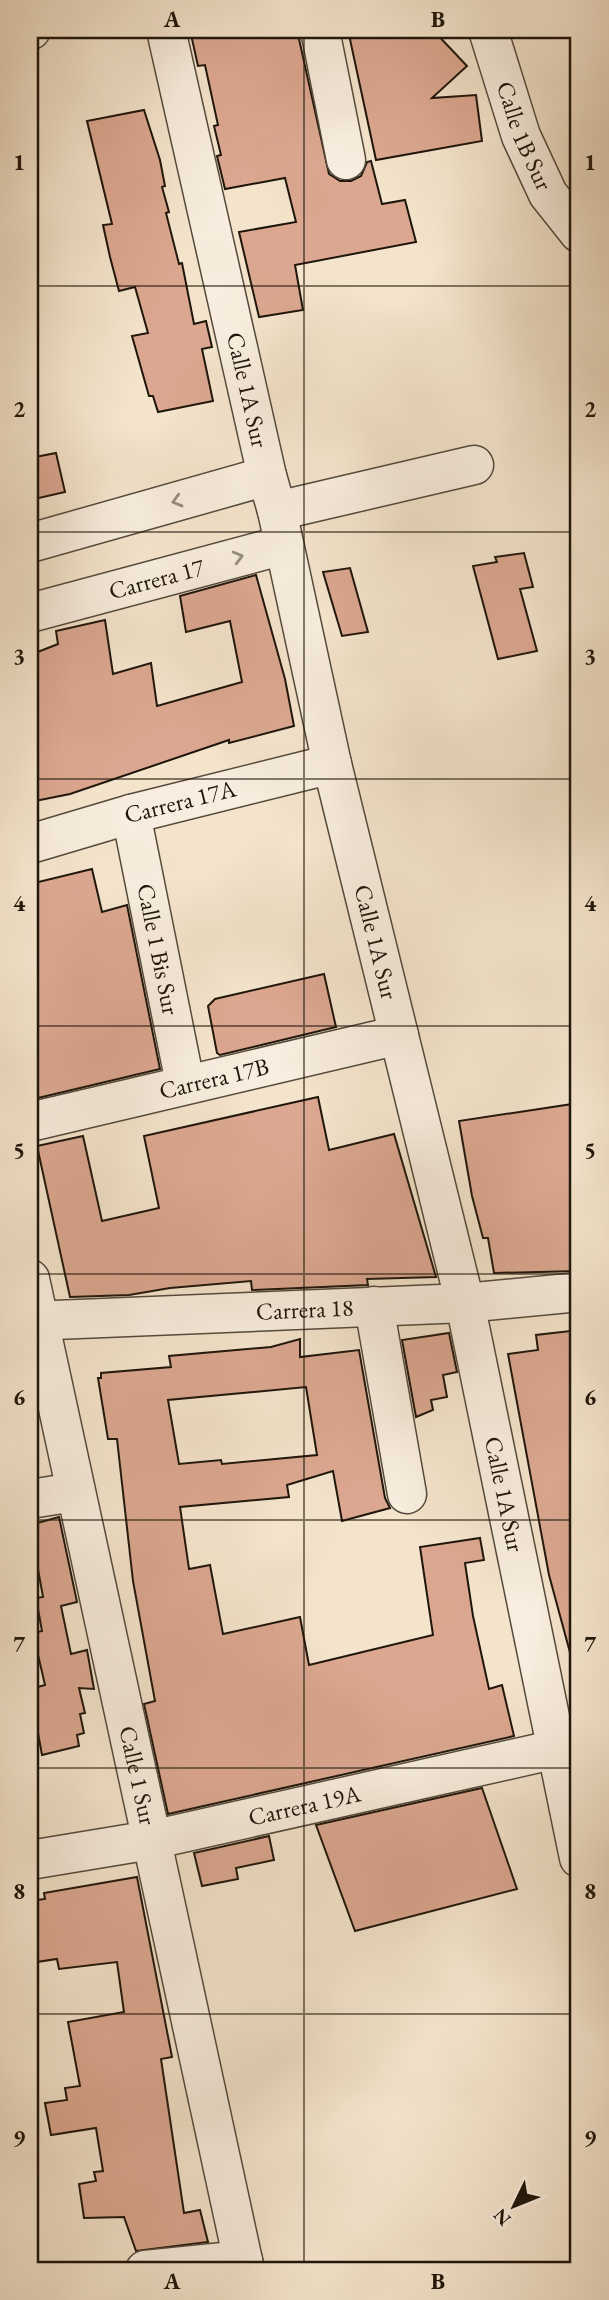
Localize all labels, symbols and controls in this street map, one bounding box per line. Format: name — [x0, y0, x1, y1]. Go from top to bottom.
text: A — [163, 4, 181, 34]
text: B — [431, 4, 445, 34]
street label: Calle 1B Sur — [490, 77, 560, 195]
text: 1 — [13, 147, 25, 177]
text: 1 — [584, 147, 596, 177]
street label: Calle 1A Sur — [220, 329, 276, 450]
text: 2 — [13, 394, 25, 424]
text: 2 — [584, 394, 596, 424]
one-way arrow — [172, 493, 184, 507]
street label: Carrera 17 — [105, 551, 208, 606]
one-way arrow — [231, 551, 243, 565]
text: 3 — [13, 641, 25, 671]
text: 3 — [584, 641, 596, 671]
street label: Carrera 17A — [121, 772, 240, 830]
street label: Calle 1 Bis Sur — [130, 881, 187, 1018]
street label: Calle 1A Sur — [347, 881, 406, 1003]
text: 4 — [13, 888, 26, 918]
text: 4 — [584, 888, 597, 918]
street label: Carrera 17B — [156, 1050, 272, 1106]
text: 5 — [13, 1135, 25, 1165]
text: 5 — [584, 1135, 596, 1165]
street label: Carrera 18 — [255, 1292, 354, 1327]
text: 6 — [13, 1382, 25, 1412]
text: 6 — [584, 1382, 596, 1412]
street label: Calle 1A Sur — [478, 1434, 532, 1555]
text: 7 — [13, 1629, 26, 1659]
text: 7 — [584, 1629, 597, 1659]
street label: Calle 1 Sur — [112, 1723, 164, 1828]
street label: Carrera 19A — [245, 1777, 364, 1833]
text: 8 — [13, 1876, 25, 1906]
text: 8 — [584, 1876, 596, 1906]
text: 9 — [13, 2123, 25, 2153]
text: 9 — [584, 2123, 596, 2153]
north arrow — [480, 2170, 550, 2240]
text: N — [487, 2203, 516, 2231]
text: A — [163, 2266, 181, 2296]
text: B — [431, 2266, 445, 2296]

